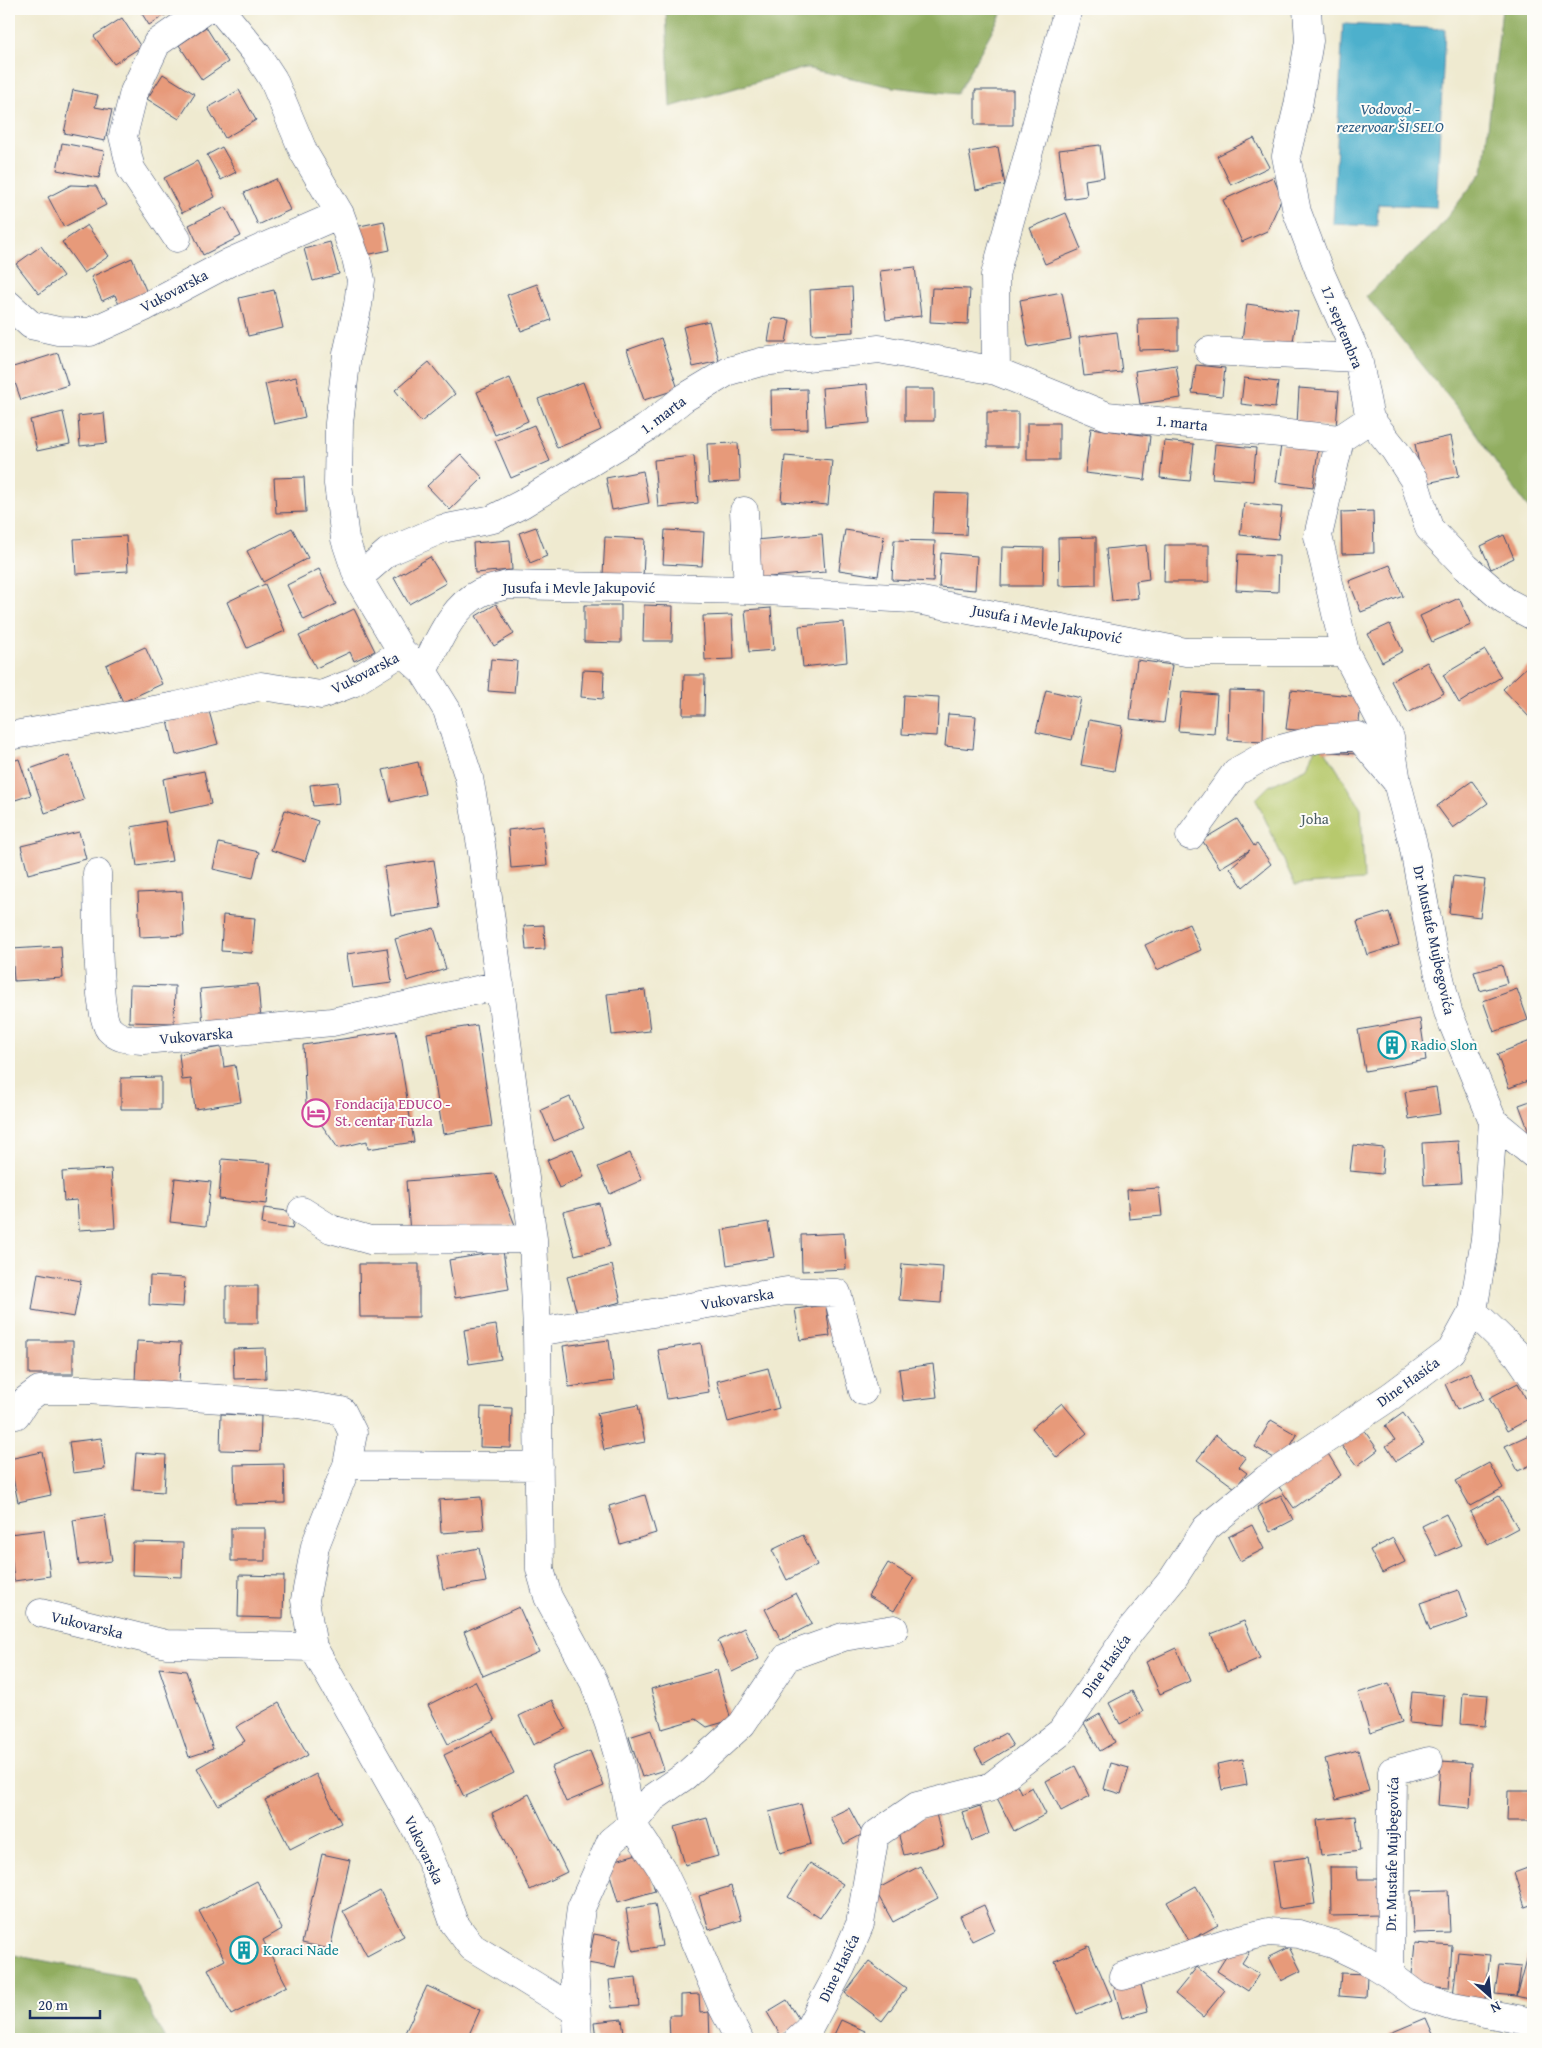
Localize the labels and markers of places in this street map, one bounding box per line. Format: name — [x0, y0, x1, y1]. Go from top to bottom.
building icon: Radio Slon — [1377, 1030, 1407, 1060]
place label: Radio Slon — [1411, 1034, 1478, 1055]
place label: Fondacija EDUCO - St. centar Tuzla — [335, 1093, 450, 1131]
hotel icon: Fondacija EDUCO - St. centar Tuzla — [301, 1098, 331, 1128]
building icon: Koraci Nade — [229, 1935, 259, 1965]
place label: Koraci Nade — [263, 1939, 339, 1960]

